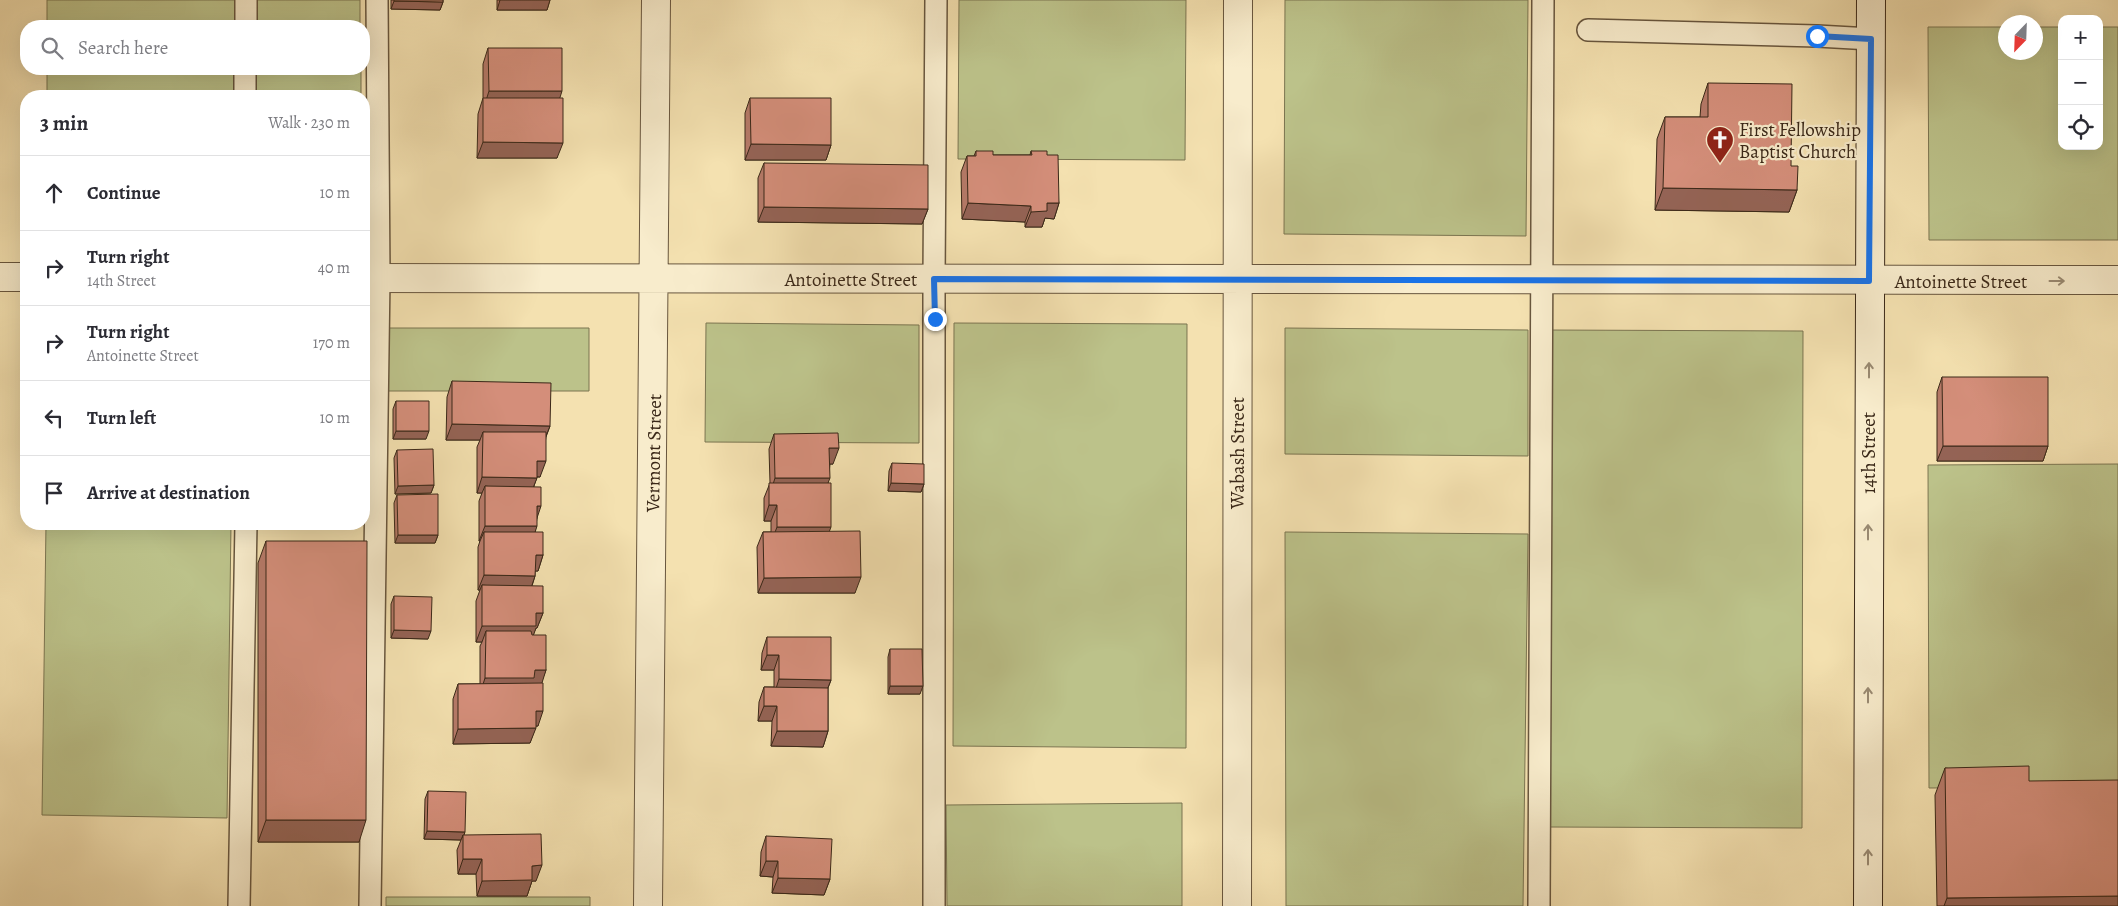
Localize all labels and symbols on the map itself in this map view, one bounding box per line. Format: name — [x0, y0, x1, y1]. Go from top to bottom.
north arrow — [1998, 15, 2043, 60]
route start — [1806, 25, 1829, 48]
place label: First Fellowship Baptist Church — [1739, 117, 1861, 165]
church icon: First Fellowship Baptist Church — [1705, 125, 1735, 164]
street label: Antoinette Street — [784, 267, 917, 293]
street label: Antoinette Street — [1894, 269, 2027, 295]
one-way arrow — [2049, 276, 2065, 286]
route end — [924, 308, 947, 331]
one-way arrow — [1864, 362, 1873, 378]
street label: Vermont Street — [640, 394, 668, 513]
street label: Wabash Street — [1225, 397, 1251, 510]
street label: 14th Street — [1856, 412, 1882, 494]
one-way arrow — [1863, 525, 1873, 541]
one-way arrow — [1863, 687, 1873, 704]
one-way arrow — [1863, 850, 1873, 866]

